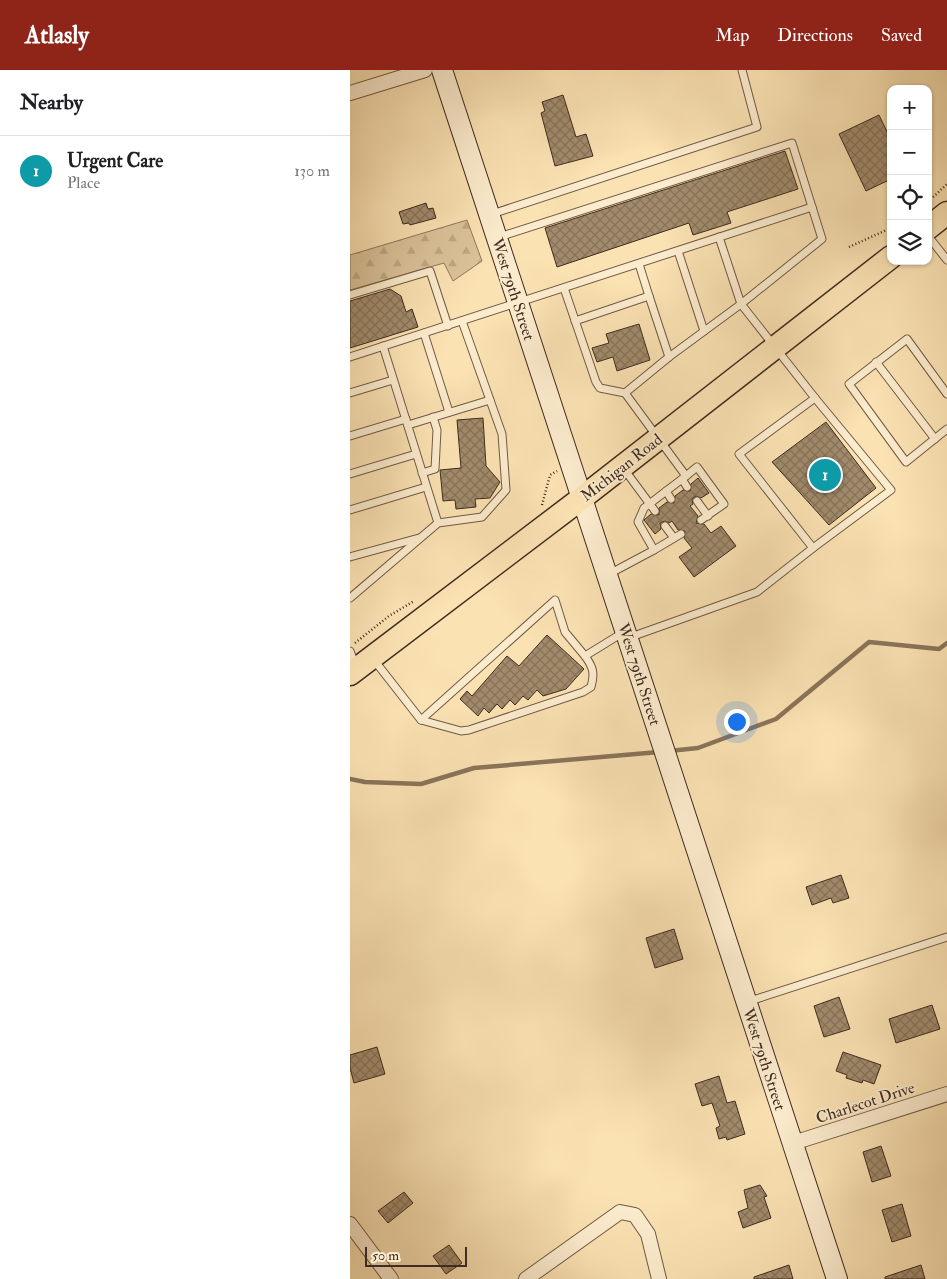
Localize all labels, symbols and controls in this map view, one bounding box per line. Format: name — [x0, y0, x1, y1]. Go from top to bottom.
text: Atlasly — [25, 20, 89, 51]
text: Map — [716, 24, 749, 47]
text: Directions — [777, 24, 853, 47]
text: Saved — [881, 24, 922, 47]
map controls — [887, 85, 932, 265]
button: + — [887, 85, 932, 130]
text: Nearby — [20, 89, 83, 116]
button: − — [887, 130, 932, 175]
text: Urgent Care — [67, 149, 163, 173]
text: 1 — [33, 161, 39, 181]
text: 130 m — [294, 161, 330, 181]
text: Place — [67, 173, 100, 193]
button: locate — [887, 175, 932, 220]
button: layers — [887, 220, 932, 265]
street label: West 79th Street — [487, 235, 539, 343]
street label: Michigan Road — [577, 430, 667, 506]
pin: 1 — [809, 456, 841, 494]
street label: West 79th Street — [613, 620, 665, 728]
your location — [724, 709, 750, 735]
street label: West 79th Street — [738, 1005, 790, 1113]
street label: Charlecot Drive — [813, 1077, 917, 1128]
scale bar — [365, 1244, 468, 1267]
text: 50 m — [372, 1247, 399, 1264]

